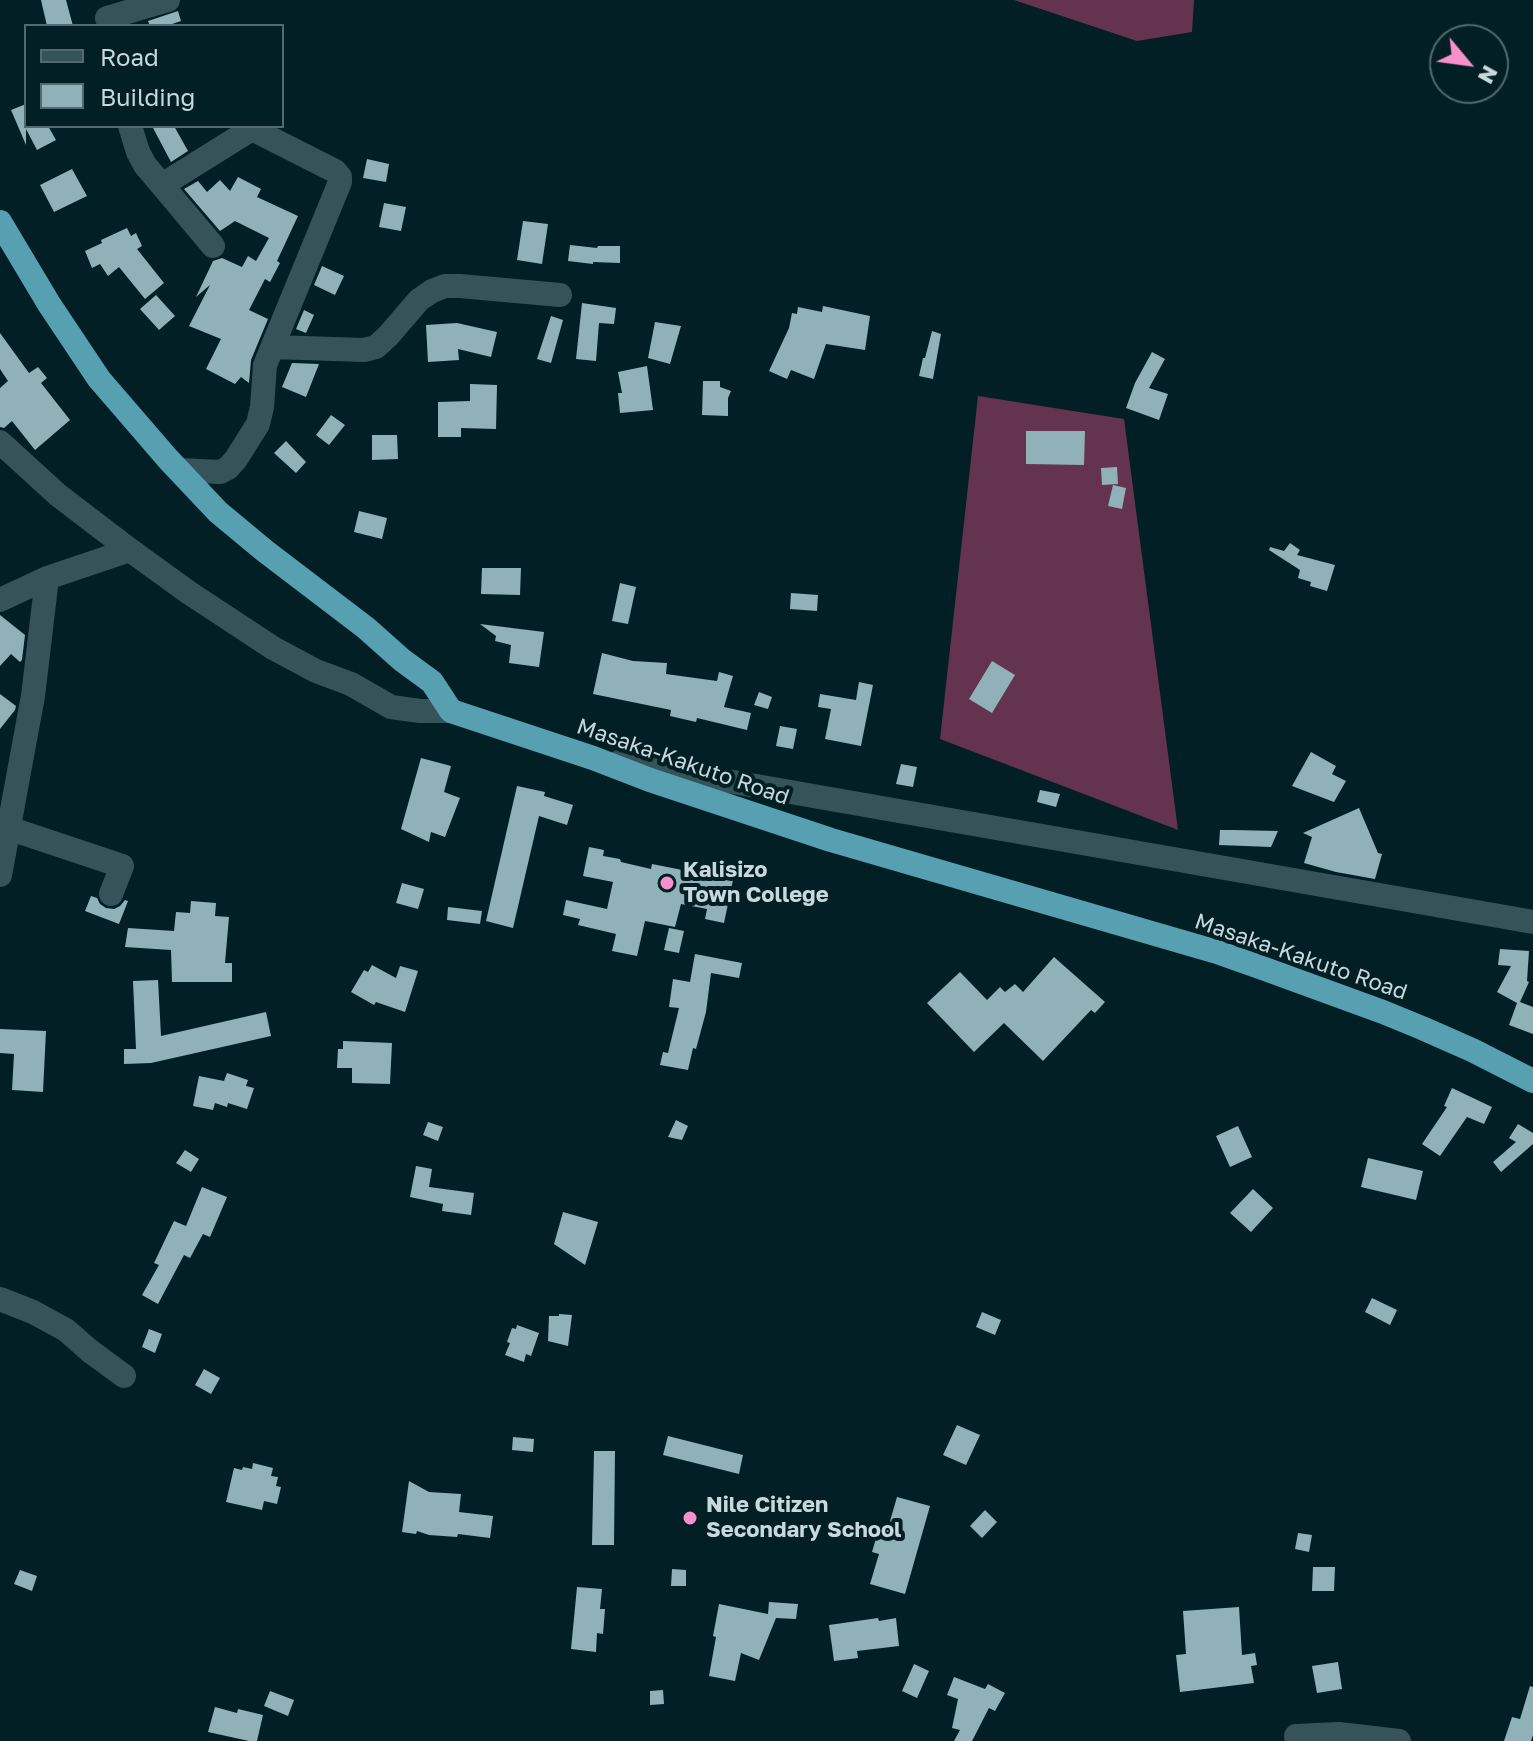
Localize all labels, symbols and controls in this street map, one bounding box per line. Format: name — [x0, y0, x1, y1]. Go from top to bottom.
legend — [24, 24, 284, 128]
north arrow — [1429, 24, 1509, 104]
text: Road — [100, 42, 159, 71]
text: N — [1473, 61, 1505, 89]
text: Building — [100, 82, 195, 111]
street label: Masaka-Kakuto Road — [573, 713, 793, 811]
place label: Kalisizo Town College — [683, 857, 829, 908]
marker: Kalisizo Town College — [658, 874, 676, 892]
street label: Masaka-Kakuto Road — [1191, 908, 1411, 1006]
place label: Nile Citizen Secondary School — [706, 1492, 901, 1544]
marker: Nile Citizen Secondary School — [681, 1509, 699, 1527]

